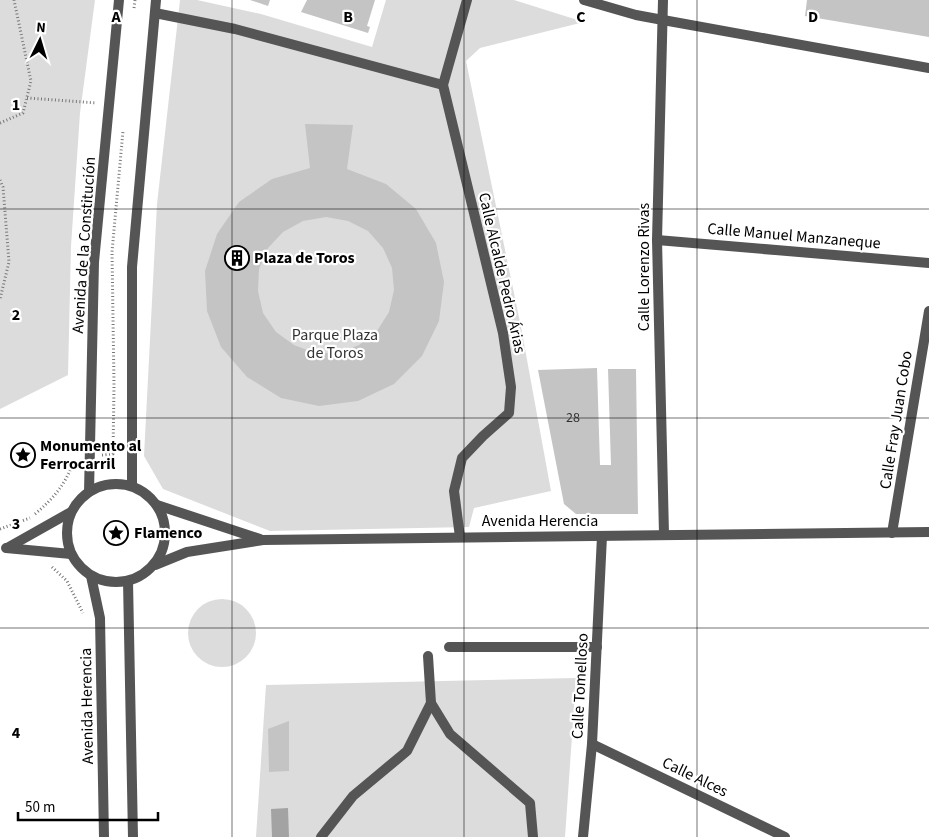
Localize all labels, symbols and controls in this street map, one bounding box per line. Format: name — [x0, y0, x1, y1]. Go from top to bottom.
text: A — [110, 6, 121, 28]
text: B — [343, 6, 353, 28]
text: C — [576, 6, 586, 28]
text: D — [808, 6, 818, 28]
north arrow — [15, 15, 65, 65]
text: N — [36, 18, 47, 38]
text: 1 — [12, 94, 20, 116]
street label: Avenida de la Constitución — [67, 156, 101, 334]
street label: Calle Alcalde Pedro Árias — [473, 190, 531, 356]
street label: Calle Lorenzo Rivas — [633, 203, 655, 331]
street label: Calle Manuel Manzaneque — [706, 217, 882, 255]
building icon: Plaza de Toros — [224, 245, 250, 271]
place label: Plaza de Toros — [254, 247, 355, 269]
text: 2 — [12, 304, 20, 326]
park label: Parque Plaza de Toros — [292, 324, 378, 364]
street label: Calle Fray Juan Cobo — [874, 349, 918, 491]
house number: 28 — [566, 408, 580, 428]
place label: Monumento al Ferrocarril — [40, 435, 142, 475]
place icon: Monumento al Ferrocarril — [10, 442, 36, 468]
street label: Avenida Herencia — [482, 510, 598, 532]
text: 3 — [12, 513, 20, 535]
place icon: Flamenco — [103, 520, 129, 546]
place label: Flamenco — [134, 522, 203, 544]
street label: Calle Tomelloso — [566, 632, 594, 740]
street label: Avenida Herencia — [75, 648, 99, 764]
text: 4 — [12, 722, 21, 744]
street label: Calle Alces — [658, 752, 732, 803]
scale bar — [18, 790, 158, 822]
text: 50 m — [25, 797, 55, 818]

